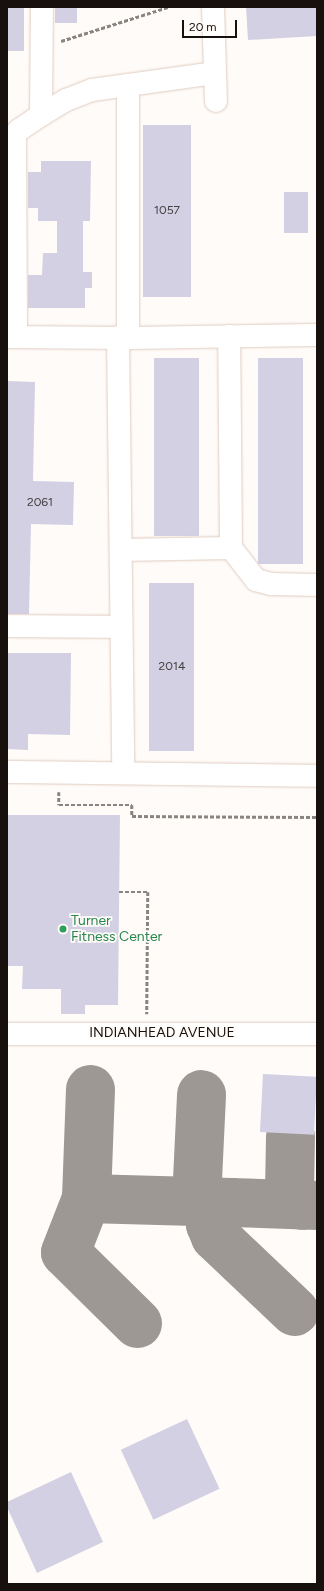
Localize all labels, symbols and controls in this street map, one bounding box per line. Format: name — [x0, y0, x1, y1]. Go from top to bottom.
scale bar — [184, 12, 239, 38]
text: 20 m — [189, 20, 217, 34]
house number: 1057 — [154, 204, 180, 218]
house number: 2061 — [27, 496, 53, 510]
house number: 2014 — [159, 660, 185, 674]
place label: Turner Fitness Center — [71, 913, 162, 946]
marker: Turner Fitness Center — [58, 924, 68, 934]
street label: INDIANHEAD AVENUE — [89, 1025, 235, 1041]

